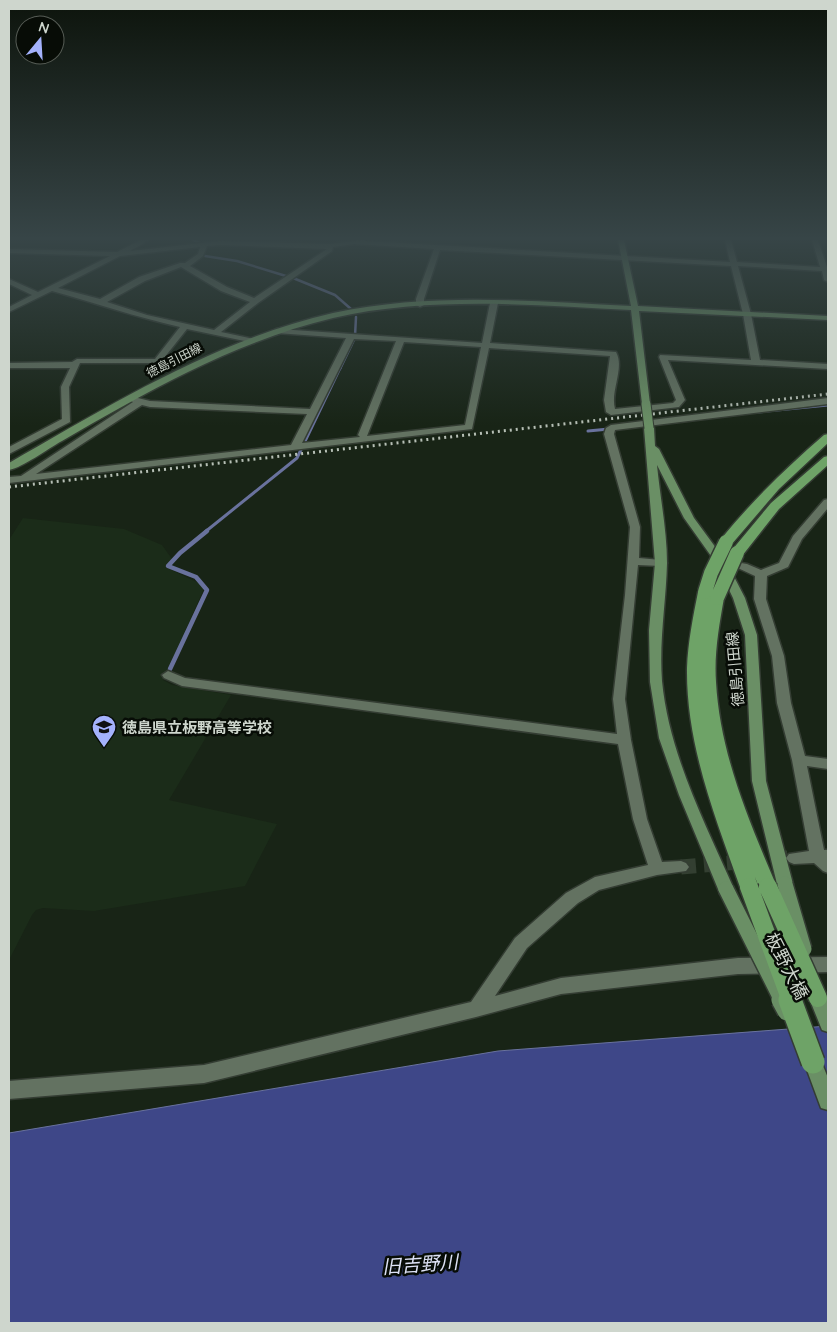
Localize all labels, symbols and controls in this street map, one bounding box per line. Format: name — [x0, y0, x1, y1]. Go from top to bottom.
north arrow — [15, 15, 65, 65]
text: N — [36, 17, 52, 38]
street label: 徳島引田線 — [144, 340, 204, 380]
street label: 徳島引田線 — [722, 631, 748, 707]
school or university icon: 徳島県立板野高等学校 — [91, 714, 117, 748]
place label: 徳島県立板野高等学校 — [122, 718, 272, 737]
street label: 板野大橋 — [760, 929, 814, 1003]
water label: 旧吉野川 — [381, 1249, 461, 1279]

